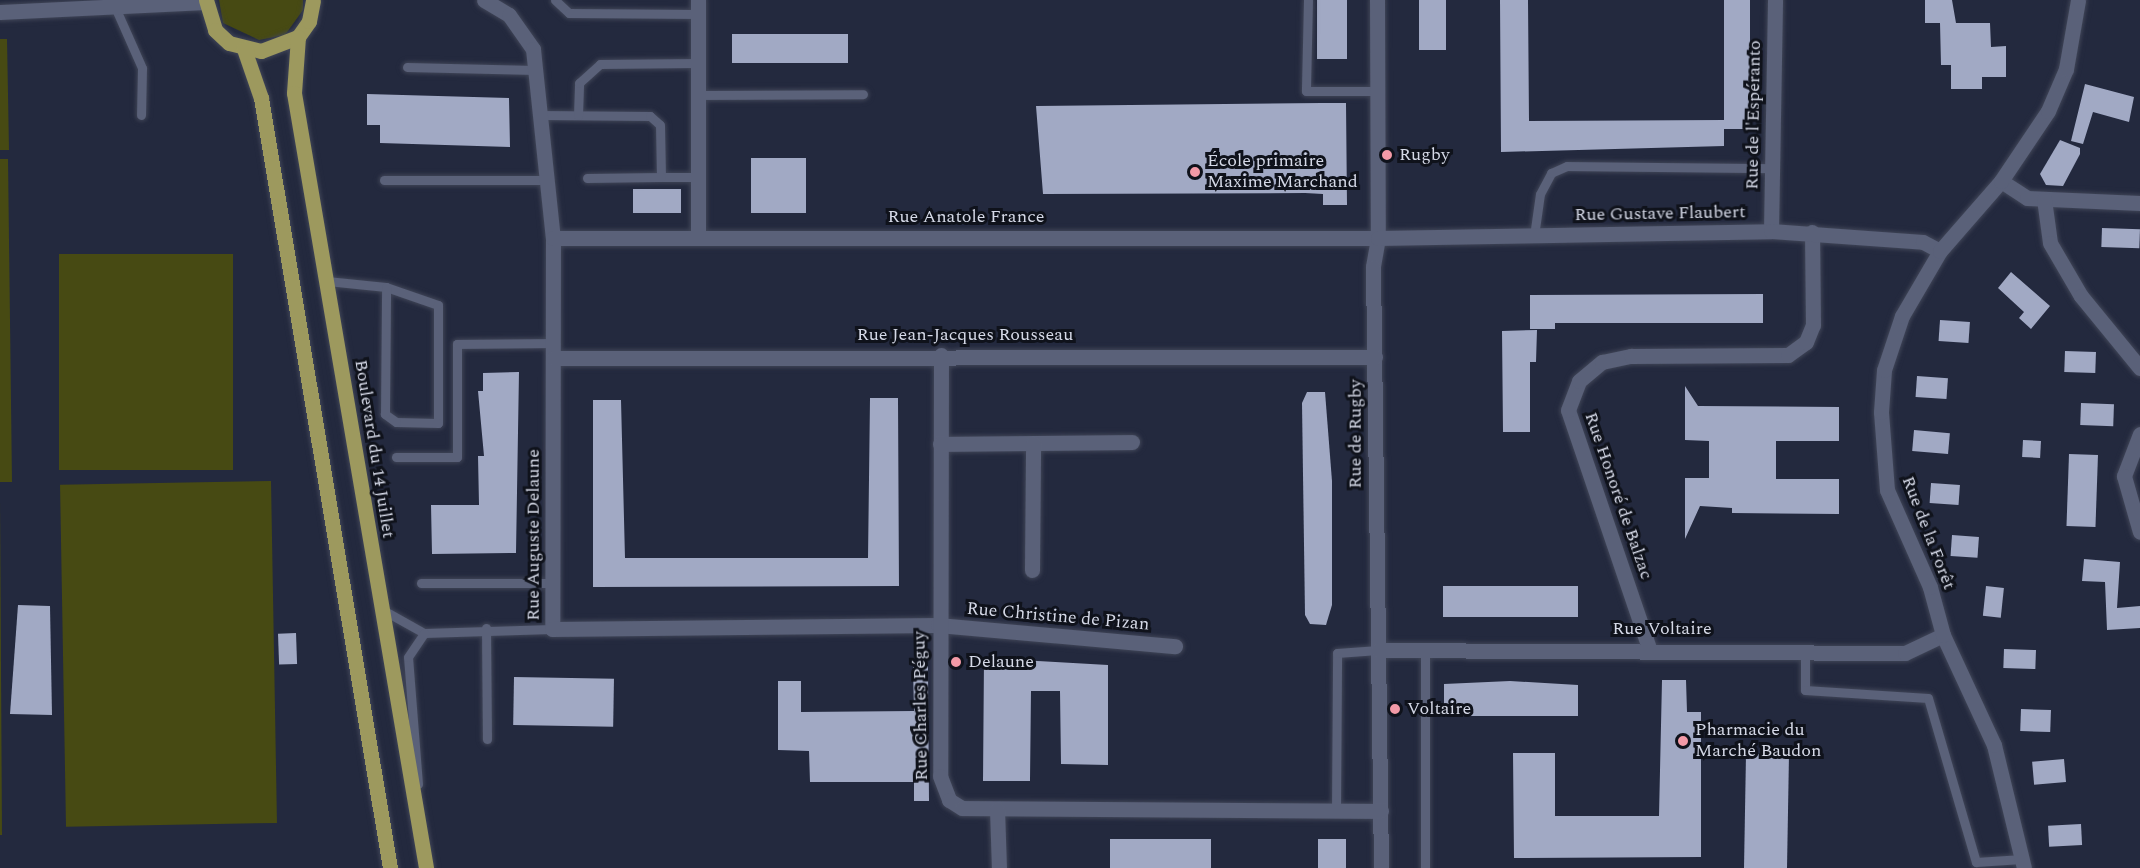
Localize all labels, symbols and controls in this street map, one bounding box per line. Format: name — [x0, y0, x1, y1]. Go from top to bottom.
street label: Rue de l'Espéranto — [1742, 40, 1766, 190]
place label: Rugby — [1399, 144, 1450, 166]
marker: Rugby — [1380, 148, 1394, 162]
place label: École primaire Maxime Marchand — [1207, 151, 1358, 194]
marker: École primaire Maxime Marchand — [1188, 165, 1202, 179]
street label: Rue Gustave Flaubert — [1574, 202, 1746, 226]
street label: Rue Anatole France — [888, 206, 1044, 228]
street label: Rue Jean-Jacques Rousseau — [857, 324, 1073, 346]
street label: Boulevard du 14 Juillet — [349, 358, 399, 540]
street label: Rue de Rugby — [1345, 379, 1367, 489]
street label: Rue Honoré de Balzac — [1579, 410, 1657, 582]
street label: Rue Auguste Delaune — [523, 449, 545, 621]
street label: Rue de la Forêt — [1896, 473, 1960, 593]
street label: Rue Christine de Pizan — [966, 598, 1150, 636]
street label: Rue Voltaire — [1612, 618, 1712, 640]
street label: Rue Charles Péguy — [909, 631, 933, 781]
place label: Delaune — [968, 651, 1034, 673]
marker: Delaune — [949, 655, 963, 669]
place label: Voltaire — [1407, 698, 1471, 720]
marker: Voltaire — [1388, 702, 1402, 716]
place label: Pharmacie du Marché Baudon — [1695, 720, 1822, 762]
marker: Pharmacie du Marché Baudon — [1676, 734, 1690, 748]

